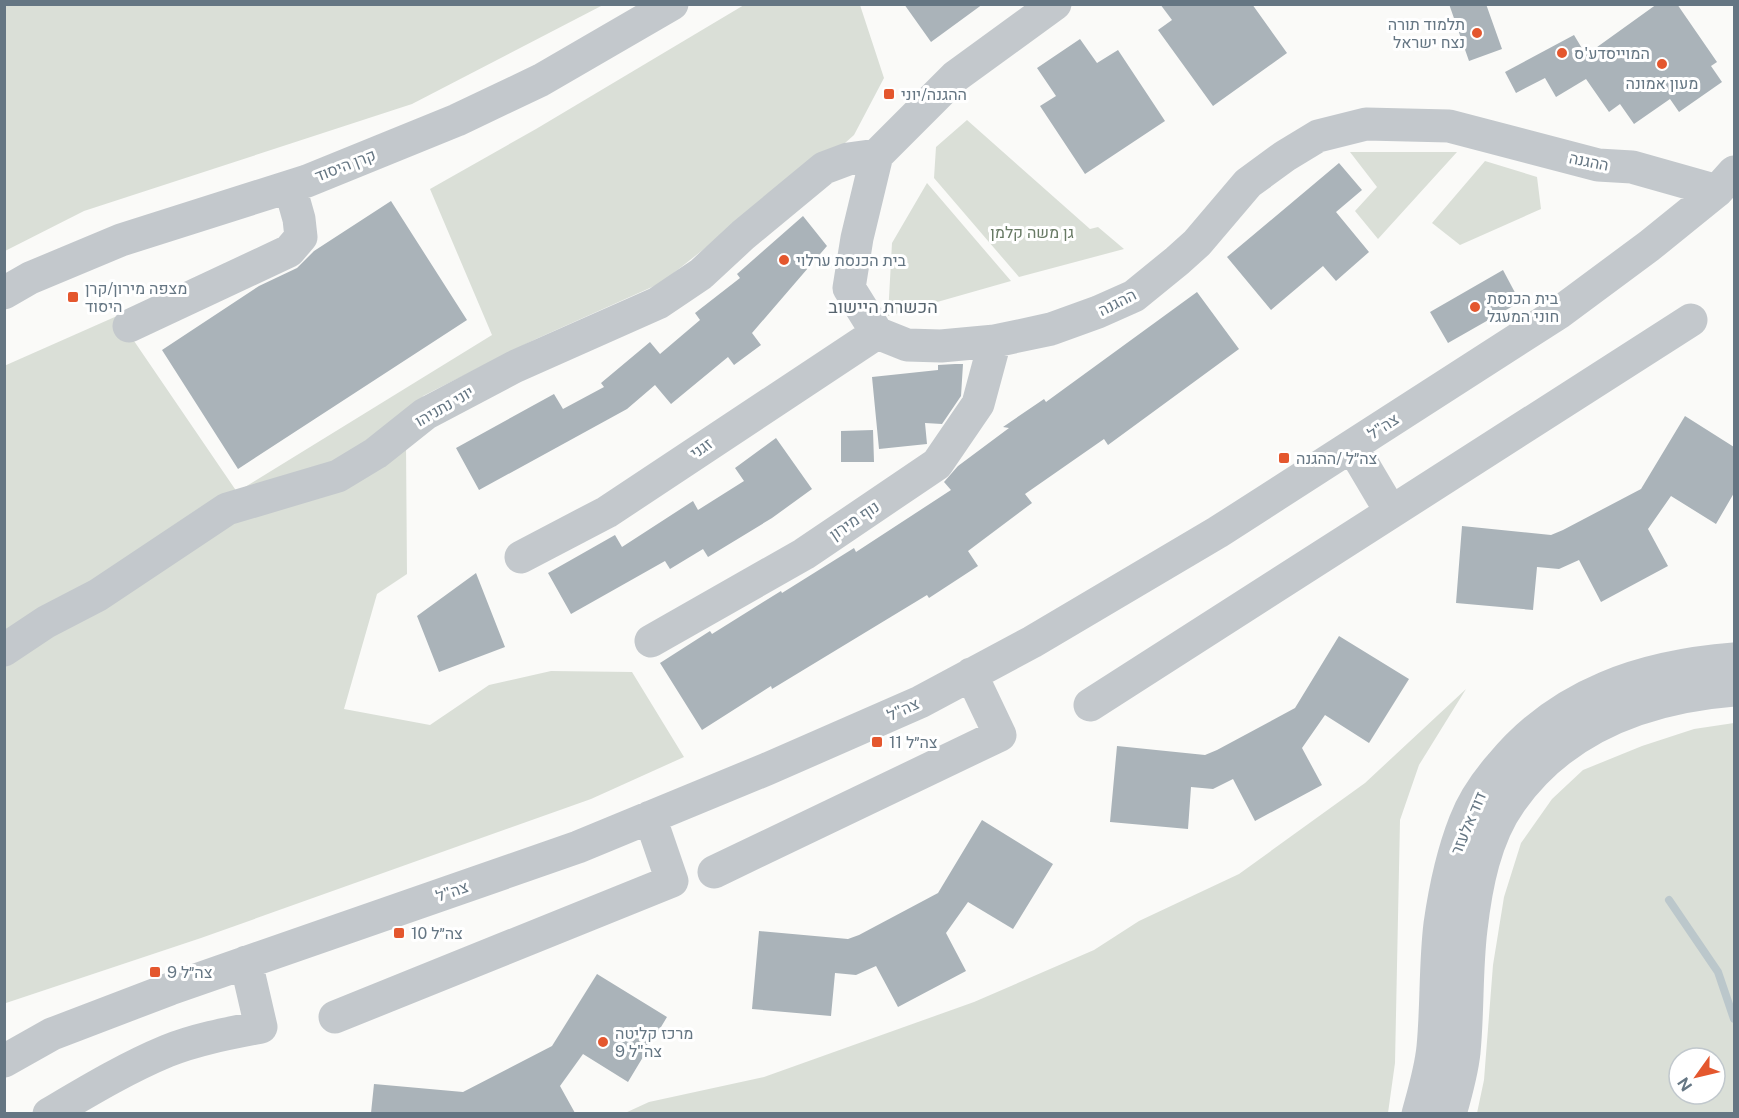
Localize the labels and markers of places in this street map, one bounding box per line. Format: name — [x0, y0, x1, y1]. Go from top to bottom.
place label: תלמוד תורה נצח ישראל — [1388, 15, 1465, 52]
marker: תלמוד תורה נצח ישראל — [1470, 26, 1484, 40]
place label: המוייסדע'ס — [1574, 44, 1650, 63]
marker: המוייסדע'ס — [1555, 46, 1569, 60]
marker: מעון אמונה — [1655, 57, 1669, 71]
place label: מעון אמונה — [1626, 74, 1698, 93]
place label: ההגנה/יוני — [901, 85, 967, 104]
marker: ההגנה/יוני — [882, 87, 896, 101]
place label: בית הכנסת ערלוי — [796, 251, 906, 270]
marker: בית הכנסת ערלוי — [777, 253, 791, 267]
place label: מצפה מירון/קרן היסוד — [85, 279, 187, 316]
place label: בית הכנסת חוני המעגל — [1487, 289, 1559, 326]
marker: מצפה מירון/קרן היסוד — [66, 290, 80, 304]
marker: בית הכנסת חוני המעגל — [1468, 300, 1482, 314]
place label: צה״ל /ההגנה — [1296, 449, 1378, 468]
marker: צה״ל /ההגנה — [1277, 451, 1291, 465]
place label: צה״ל 11 — [889, 733, 938, 752]
marker: צה״ל 11 — [870, 735, 884, 749]
place label: צה״ל 10 — [411, 924, 463, 943]
marker: צה״ל 10 — [392, 926, 406, 940]
place label: צה״ל 9 — [167, 963, 213, 982]
marker: צה״ל 9 — [148, 965, 162, 979]
place label: מרכז קליטה צה"ל 9 — [615, 1024, 693, 1061]
marker: מרכז קליטה צה"ל 9 — [596, 1035, 610, 1049]

